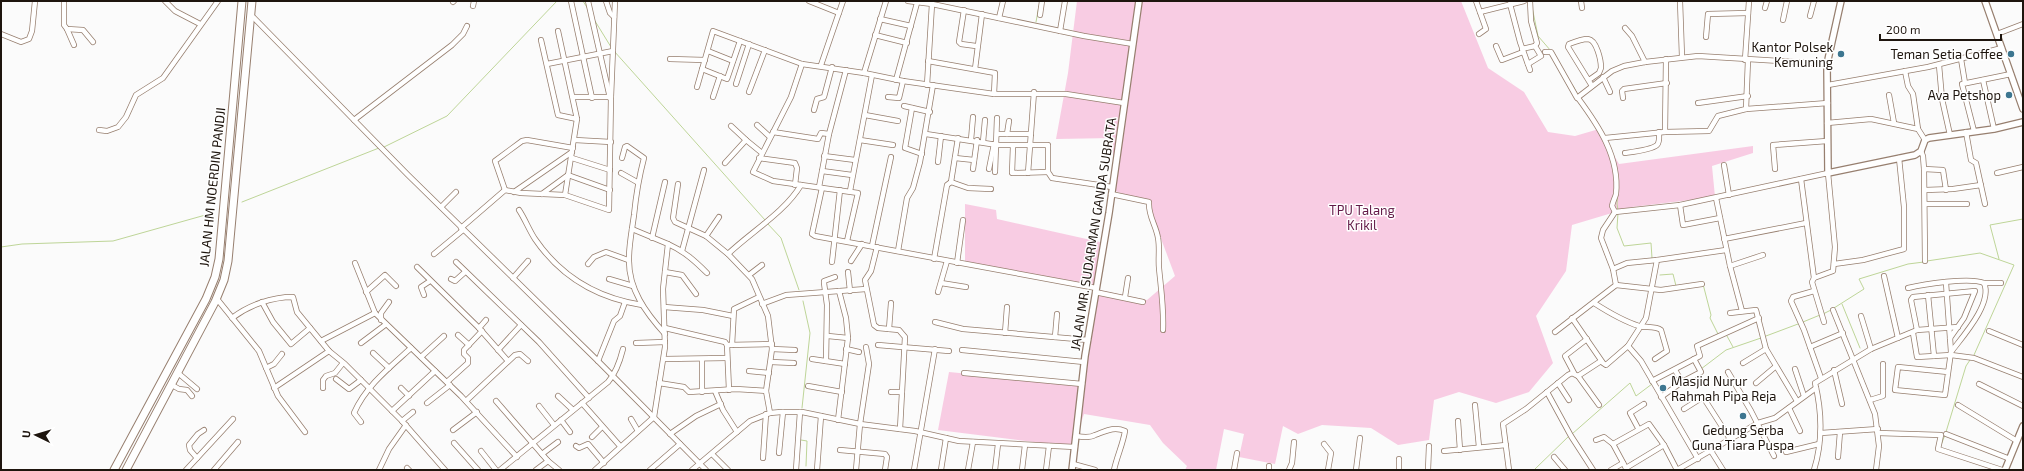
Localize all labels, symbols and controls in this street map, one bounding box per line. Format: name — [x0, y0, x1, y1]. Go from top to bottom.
scale bar — [1880, 16, 2001, 42]
text: 200 m — [1886, 22, 1920, 36]
place label: Kantor Polsek Kemuning — [1751, 39, 1833, 70]
place label: Teman Setia Coffee — [1891, 46, 2003, 62]
marker: Kantor Polsek Kemuning — [1836, 49, 1846, 59]
marker: Teman Setia Coffee — [2006, 49, 2016, 59]
place label: Ava Petshop — [1928, 87, 2001, 103]
marker: Ava Petshop — [2004, 90, 2014, 100]
street label: JALAN HM NOERDIN PANDJI — [196, 106, 228, 268]
street label: JALAN MR. SUDARMAN GANDA SUBRATA — [1067, 116, 1119, 352]
park label: TPU Talang Krikil — [1329, 202, 1395, 233]
place label: Masjid Nurur Rahmah Pipa Reja — [1671, 373, 1777, 404]
marker: Masjid Nurur Rahmah Pipa Reja — [1658, 383, 1668, 393]
marker: Gedung Serba Guna Tiara Puspa — [1738, 411, 1748, 421]
north arrow — [16, 415, 56, 455]
place label: Gedung Serba Guna Tiara Puspa — [1692, 422, 1794, 453]
text: U — [19, 430, 32, 438]

